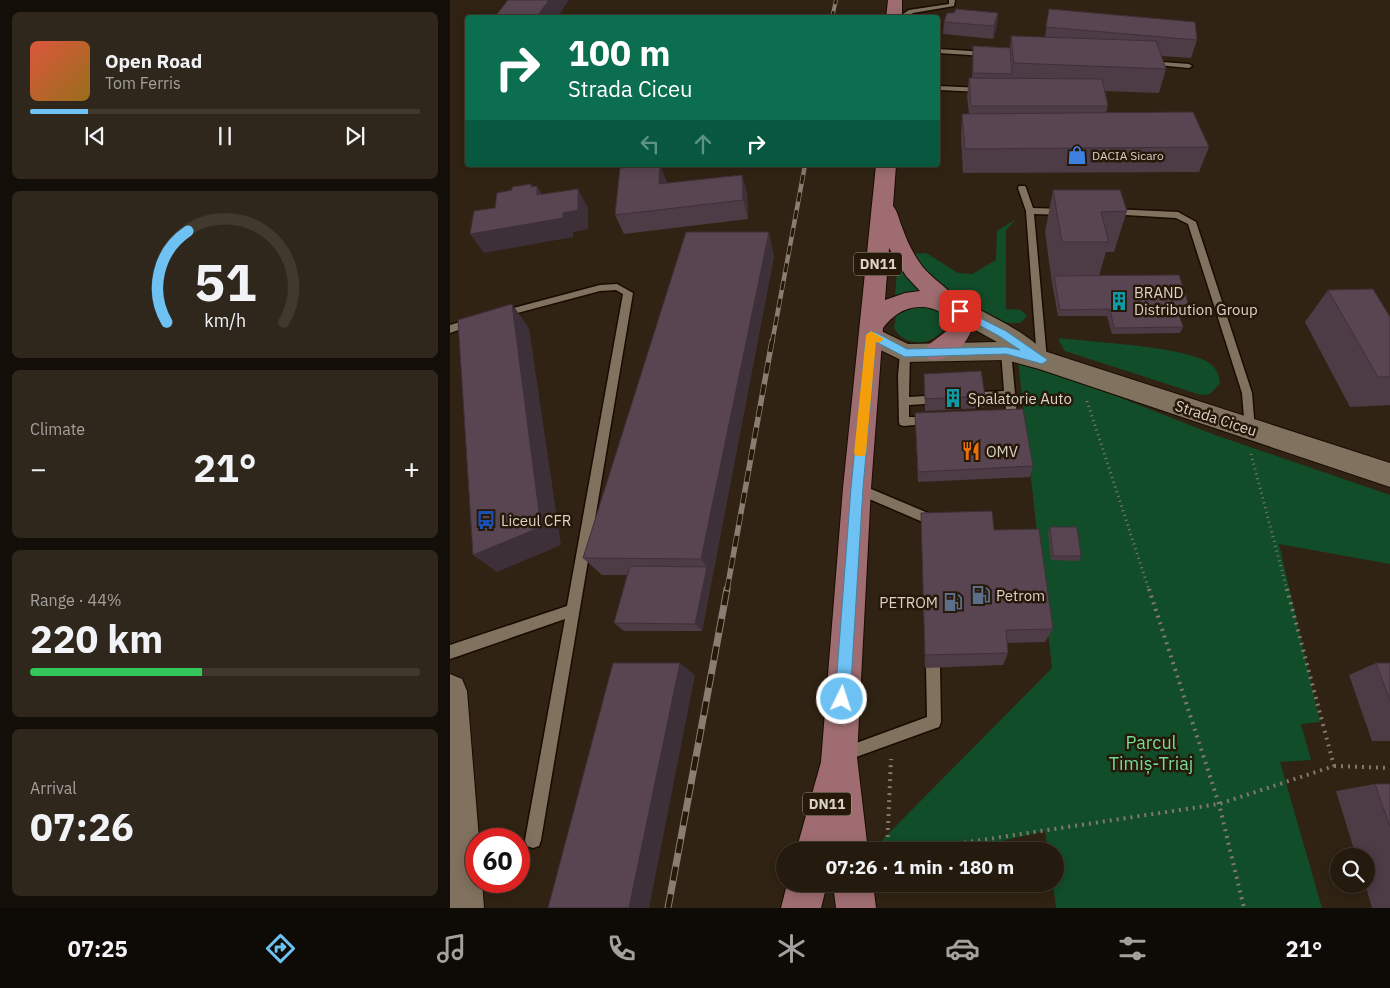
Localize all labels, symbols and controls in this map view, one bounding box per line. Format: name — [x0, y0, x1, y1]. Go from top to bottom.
text: 100 m — [568, 30, 671, 76]
icon: right — [485, 35, 550, 100]
text: Open Road — [105, 49, 202, 73]
text: Tom Ferris — [105, 73, 181, 93]
text: Strada Ciceu — [568, 74, 693, 103]
icon: previous — [81, 122, 109, 150]
icon: pause — [211, 122, 239, 150]
icon: next — [341, 122, 369, 150]
icon: left — [636, 130, 664, 158]
icon: ahead — [689, 130, 717, 158]
icon: right — [742, 130, 770, 158]
shop icon: DACIA Sicaro — [1066, 144, 1088, 166]
place label: DACIA Sicaro — [1092, 148, 1164, 163]
text: 51 — [194, 248, 256, 315]
road number: DN11 — [854, 252, 902, 276]
place label: BRAND Distribution Group — [1134, 283, 1258, 319]
pin — [939, 290, 981, 332]
building icon: BRAND Distribution Group — [1108, 290, 1130, 312]
icon: arrive — [946, 297, 974, 325]
text: km/h — [204, 309, 246, 332]
building icon: Spalatorie Auto — [942, 387, 964, 409]
place label: Spalatorie Auto — [968, 389, 1072, 408]
street label: Strada Ciceu — [1173, 396, 1259, 440]
text: Climate — [30, 419, 85, 439]
restaurant icon: OMV — [960, 440, 982, 462]
place label: OMV — [986, 442, 1018, 461]
text: 21° — [193, 443, 257, 492]
text: − — [30, 450, 47, 487]
text: + — [403, 450, 420, 487]
bus stop icon: Liceul CFR — [475, 509, 497, 531]
place label: Liceul CFR — [501, 511, 571, 530]
fuel station icon: Petrom — [970, 584, 992, 606]
place label: Petrom — [996, 586, 1045, 605]
text: Range · 44% — [30, 590, 122, 610]
fuel station icon: PETROM — [942, 591, 964, 613]
place label: PETROM — [879, 593, 938, 612]
text: 220 km — [30, 614, 163, 663]
position arrow — [815, 672, 867, 724]
park label: Parcul Timiș-Triaj — [1109, 731, 1193, 775]
text: Arrival — [30, 778, 77, 798]
road number: DN11 — [803, 792, 851, 816]
text: 07:26 — [30, 802, 134, 851]
speed limit sign: 60 — [465, 828, 530, 893]
map controls — [1330, 848, 1375, 893]
button: search — [1330, 848, 1375, 893]
text: 07:26 · 1 min · 180 m — [826, 855, 1014, 879]
icon: directions — [263, 931, 298, 966]
icon: music — [434, 931, 469, 966]
icon: phone — [604, 931, 639, 966]
icon: climate — [774, 931, 809, 966]
icon: car — [945, 931, 980, 966]
icon: filters — [1115, 931, 1150, 966]
text: 07:25 — [68, 934, 128, 963]
text: 21° — [1285, 934, 1322, 963]

